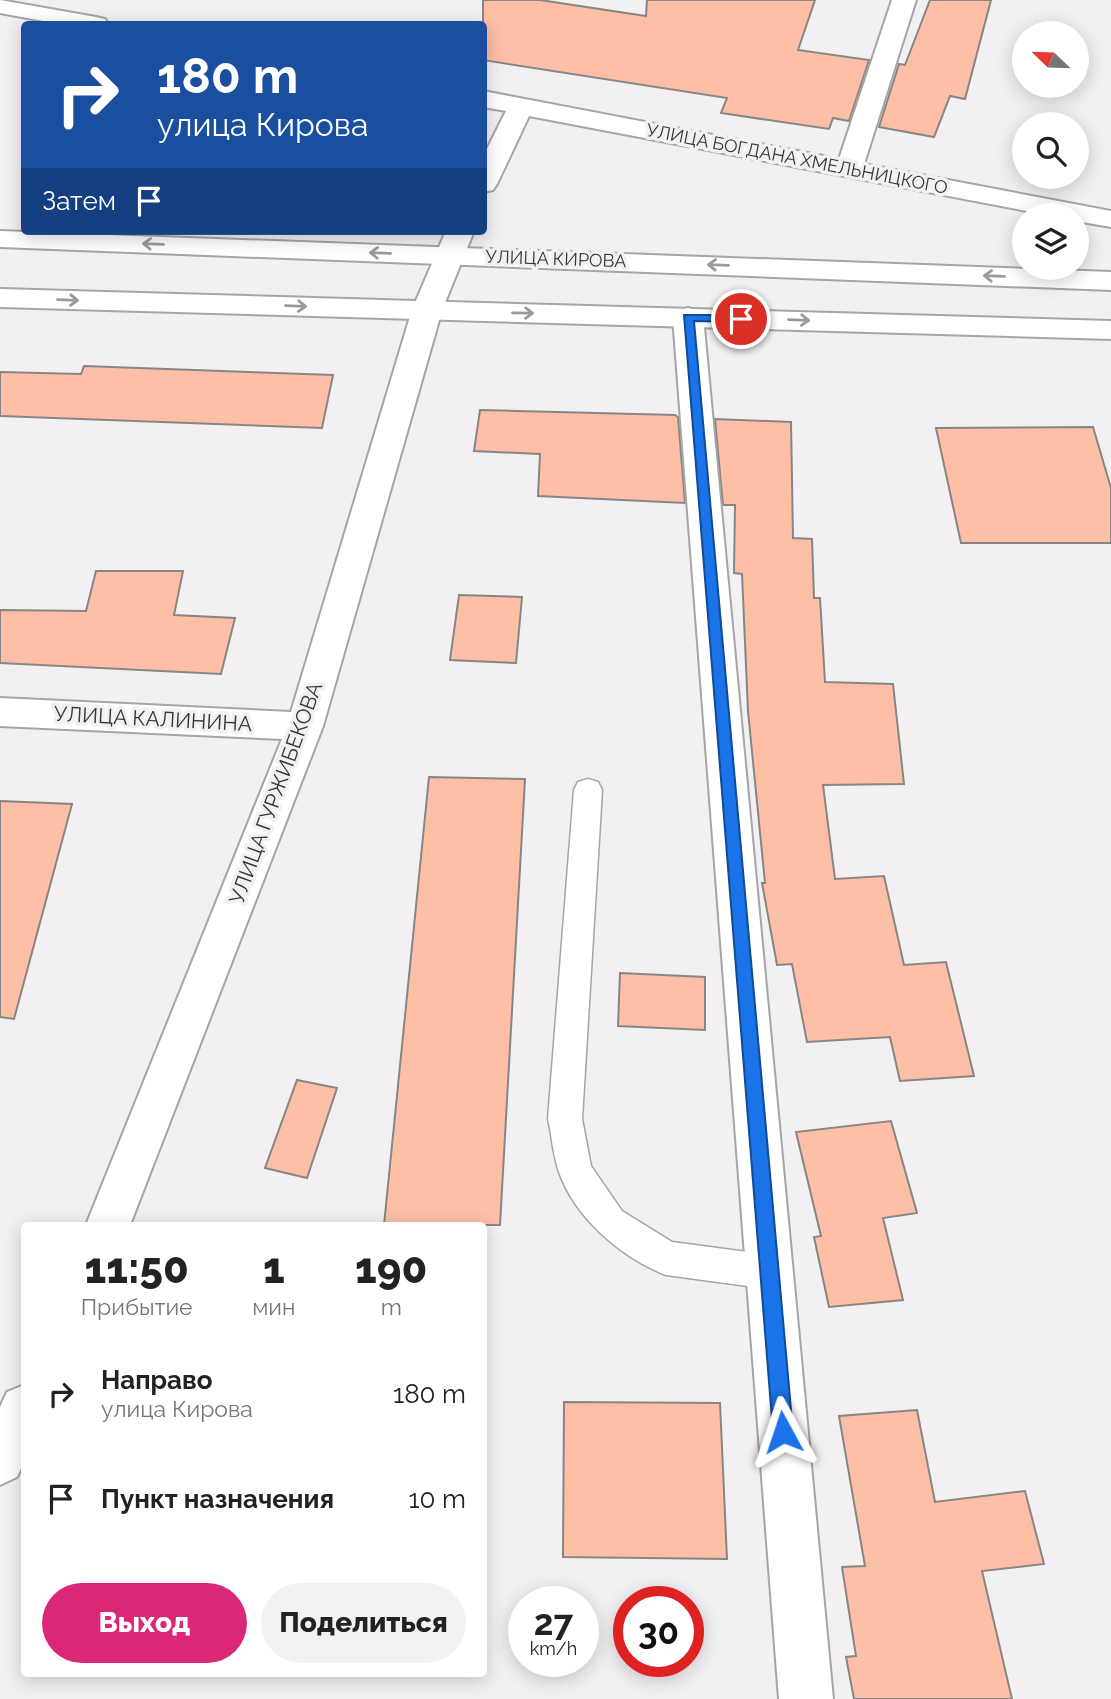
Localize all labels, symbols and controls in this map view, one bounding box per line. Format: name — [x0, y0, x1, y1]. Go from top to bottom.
north arrow — [1012, 21, 1088, 98]
map controls — [1012, 21, 1089, 280]
text: 180 m — [157, 47, 298, 104]
icon: right — [42, 49, 133, 140]
text: улица Кирова — [157, 106, 368, 143]
button: search — [1012, 112, 1089, 189]
street label: УЛИЦА БОГДАНА ХМЕЛЬНИЦКОГО — [645, 119, 949, 198]
icon: arrive — [130, 182, 168, 220]
text: Затем — [42, 186, 116, 216]
button: layers — [1012, 203, 1089, 280]
one-way arrow — [142, 238, 165, 251]
one-way arrow — [369, 246, 392, 259]
street label: УЛИЦА КИРОВА — [485, 246, 627, 271]
one-way arrow — [706, 259, 729, 272]
one-way arrow — [983, 270, 1006, 283]
pin — [711, 289, 771, 349]
one-way arrow — [56, 293, 79, 306]
one-way arrow — [284, 300, 307, 313]
icon: arrive — [722, 300, 760, 338]
one-way arrow — [511, 306, 534, 320]
one-way arrow — [788, 314, 811, 327]
street label: УЛИЦА ГУРЖИБЕКОВА — [224, 678, 327, 907]
street label: УЛИЦА КАЛИНИНА — [53, 701, 253, 736]
text: 11:50 — [85, 1244, 189, 1293]
text: 1 — [263, 1244, 285, 1293]
text: 190 — [355, 1244, 427, 1293]
text: Прибытие — [81, 1293, 193, 1320]
text: мин — [252, 1293, 295, 1320]
text: m — [381, 1293, 402, 1320]
text: Направо — [101, 1365, 212, 1395]
icon: right — [42, 1375, 80, 1413]
text: 180 m — [393, 1379, 466, 1409]
text: улица Кирова — [101, 1395, 253, 1422]
position arrow — [746, 1395, 820, 1469]
icon: arrive — [42, 1480, 80, 1518]
text: Пункт назначения — [101, 1484, 334, 1514]
text: 10 m — [408, 1484, 466, 1514]
button: Выход — [42, 1583, 247, 1663]
button: Поделиться — [261, 1583, 466, 1663]
speed limit sign: 30 — [613, 1586, 704, 1677]
text: 27 — [534, 1602, 573, 1643]
text: km/h — [530, 1638, 577, 1659]

